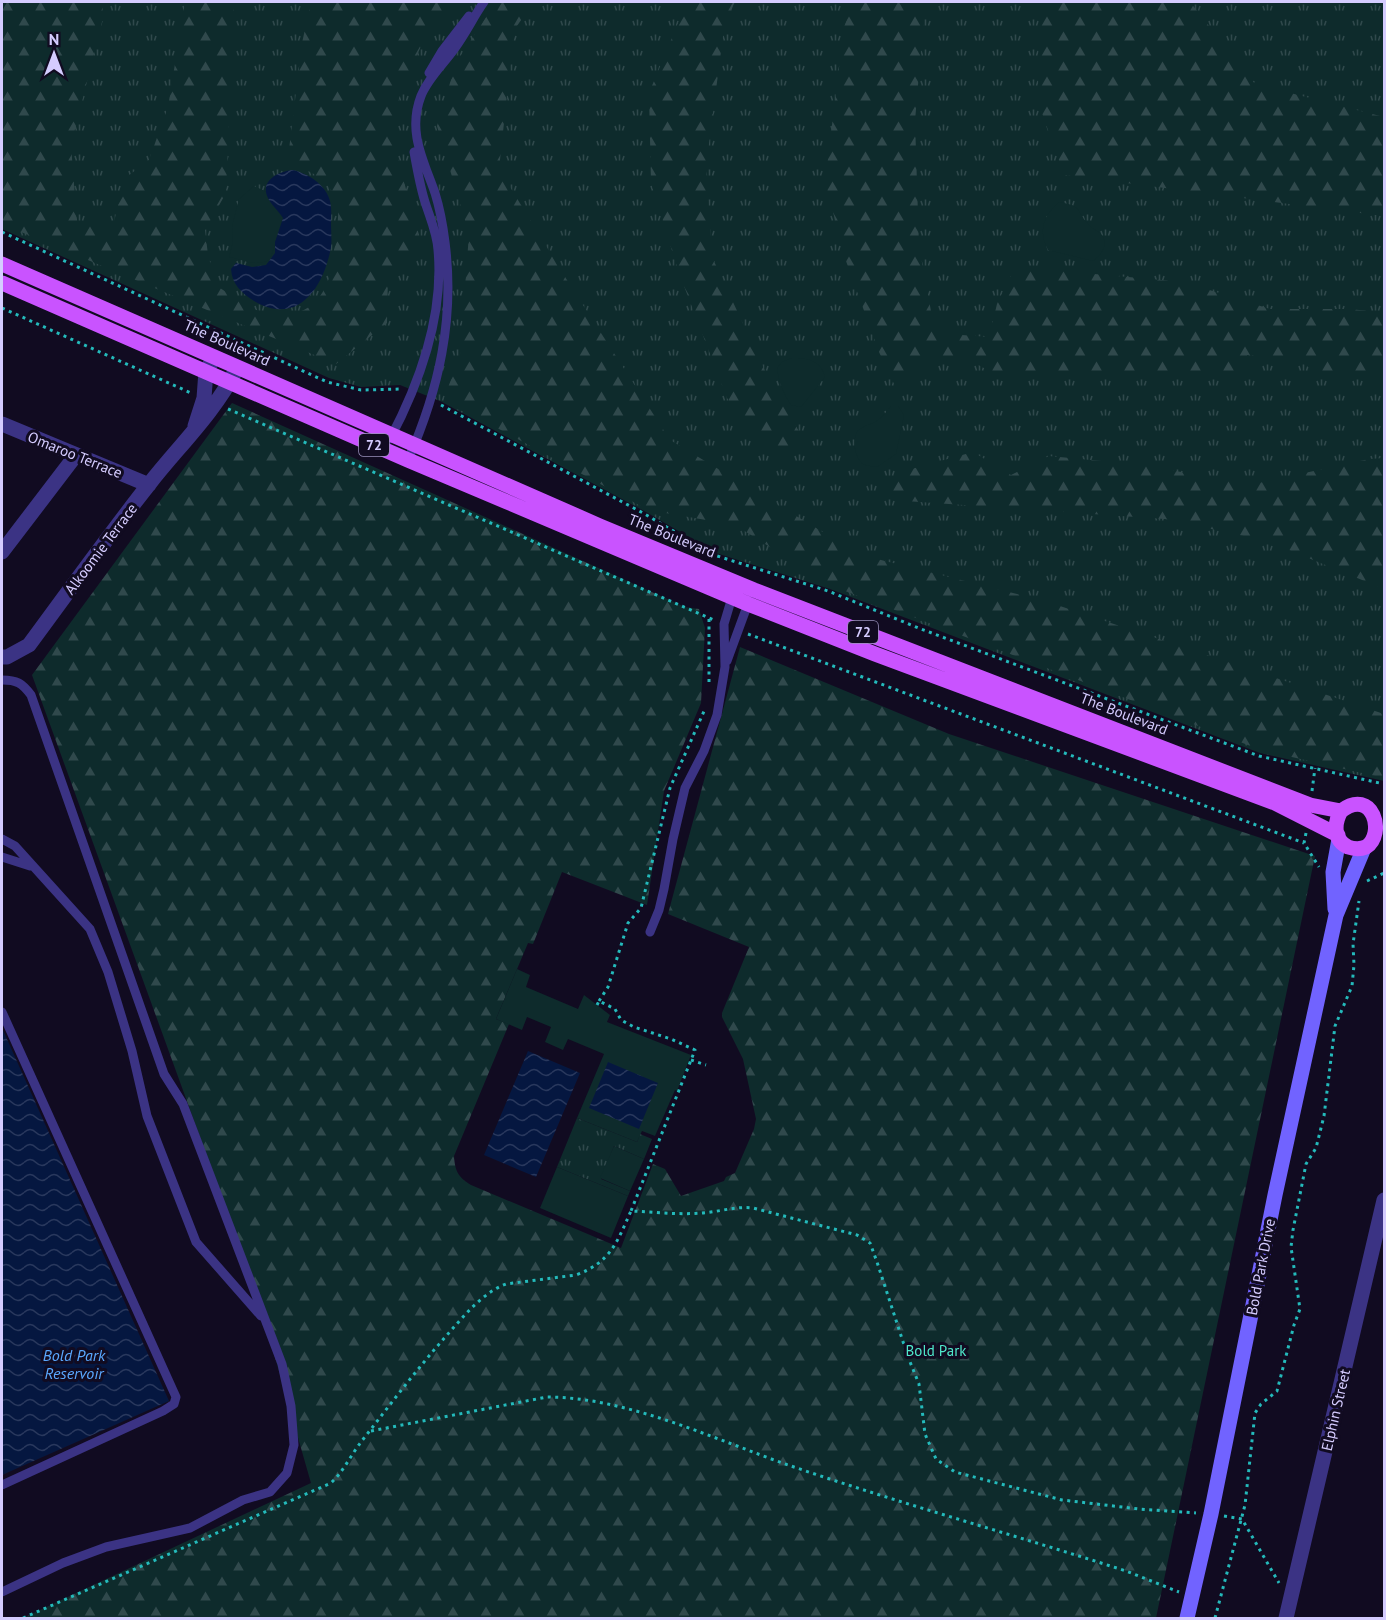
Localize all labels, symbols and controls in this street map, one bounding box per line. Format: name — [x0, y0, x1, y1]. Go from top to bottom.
north arrow — [24, 24, 84, 84]
text: N — [49, 29, 59, 49]
street label: The Boulevard — [181, 315, 273, 370]
street label: Omaroo Terrace — [25, 427, 125, 482]
road number: 72 — [359, 434, 389, 456]
street label: Alkoomie Terrace — [60, 499, 141, 598]
street label: The Boulevard — [626, 509, 719, 562]
road number: 72 — [848, 621, 878, 643]
street label: The Boulevard — [1078, 688, 1171, 739]
street label: Bold Park Drive — [1242, 1217, 1279, 1317]
park label: Bold Park — [906, 1341, 967, 1360]
water label: Bold Park Reservoir — [43, 1345, 106, 1383]
street label: Elphin Street — [1317, 1367, 1354, 1453]

